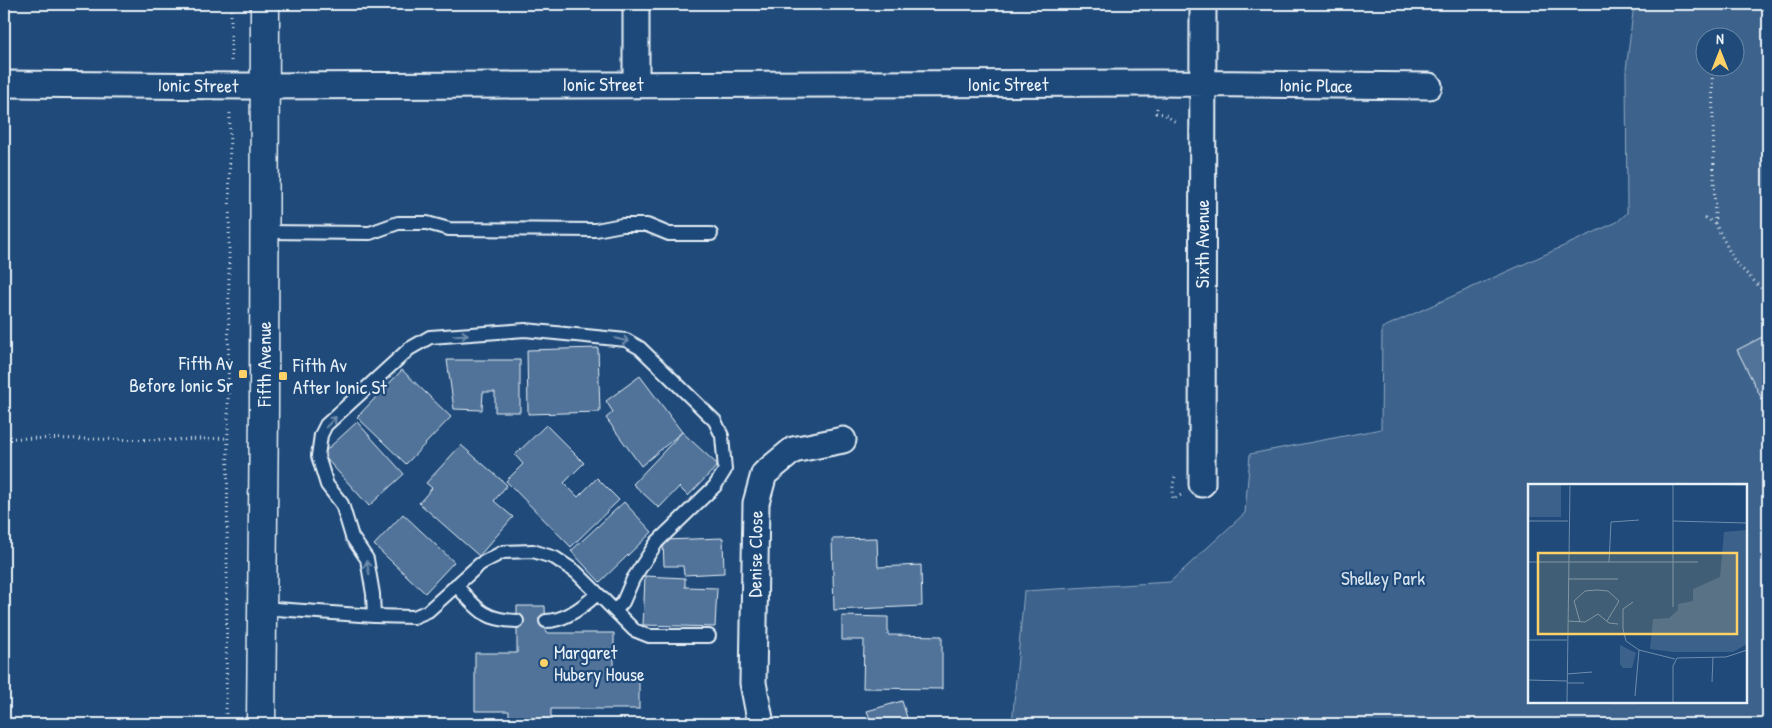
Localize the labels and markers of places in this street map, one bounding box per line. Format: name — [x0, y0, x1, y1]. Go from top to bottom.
place label: Fifth Av Before Ionic Sr — [129, 350, 234, 398]
place label: Fifth Av After Ionic St — [292, 352, 387, 400]
marker: Fifth Av Before Ionic Sr — [237, 368, 249, 380]
marker: Fifth Av After Ionic St — [277, 370, 289, 382]
place label: Margaret Hubery House — [554, 639, 645, 687]
marker: Margaret Hubery House — [538, 657, 550, 669]

